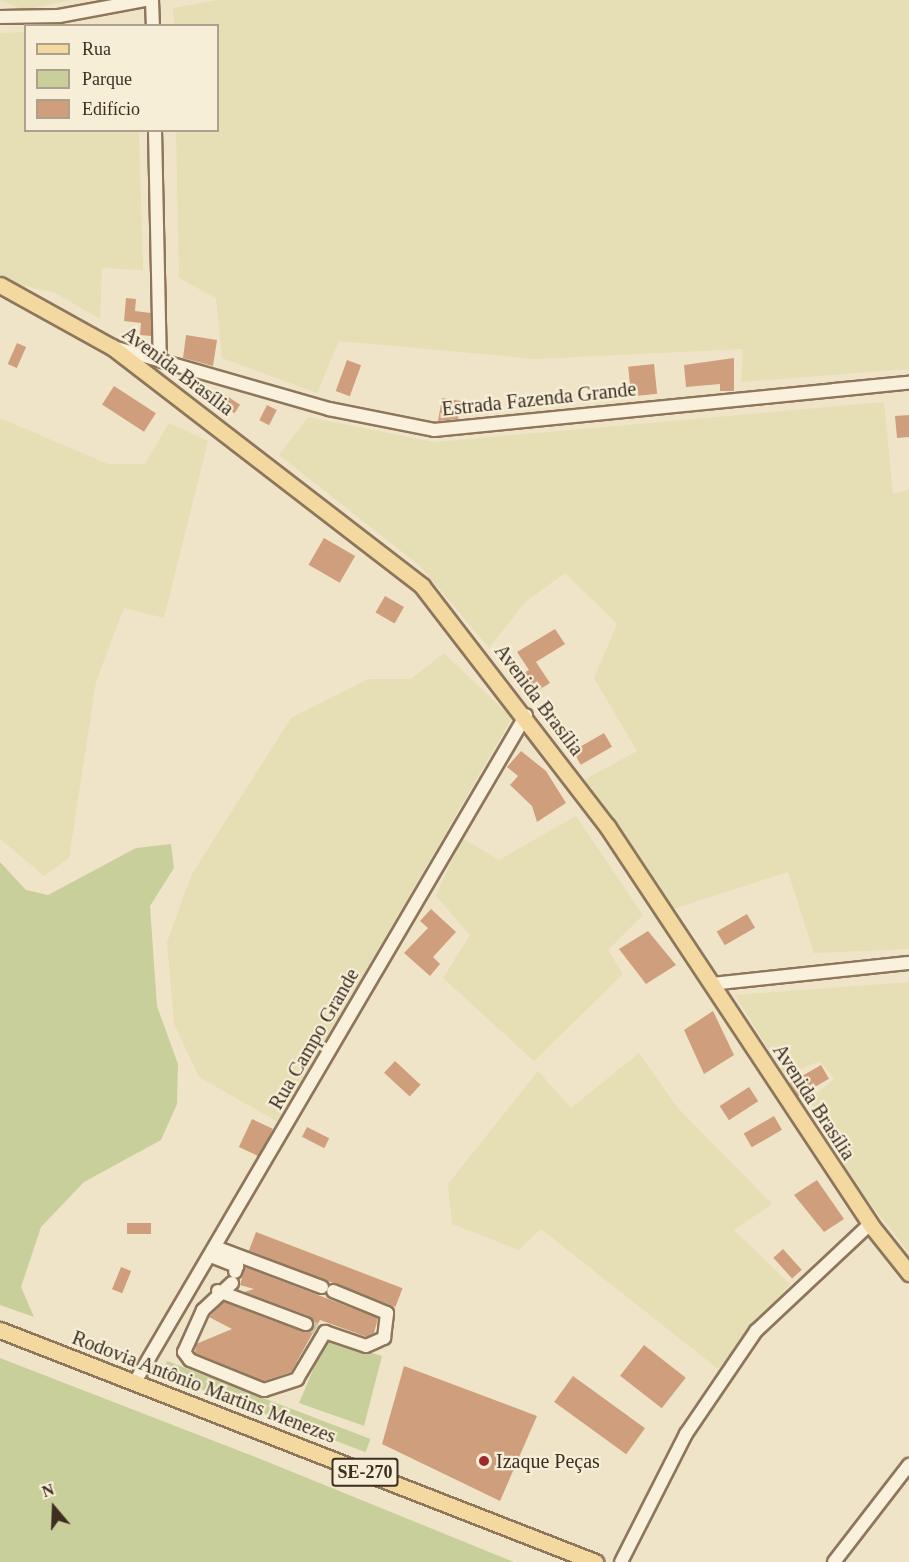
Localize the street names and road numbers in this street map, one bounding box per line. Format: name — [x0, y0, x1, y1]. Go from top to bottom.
street label: Avenida Brasília — [117, 321, 239, 421]
street label: Estrada Fazenda Grande — [441, 377, 637, 421]
street label: Avenida Brasília — [489, 639, 589, 761]
street label: Rua Campo Grande — [264, 964, 364, 1114]
street label: Avenida Brasília — [768, 1039, 860, 1165]
street label: Rodovia Antônio Martins Menezes — [68, 1325, 340, 1449]
road number: SE-270 — [330, 1457, 400, 1487]

